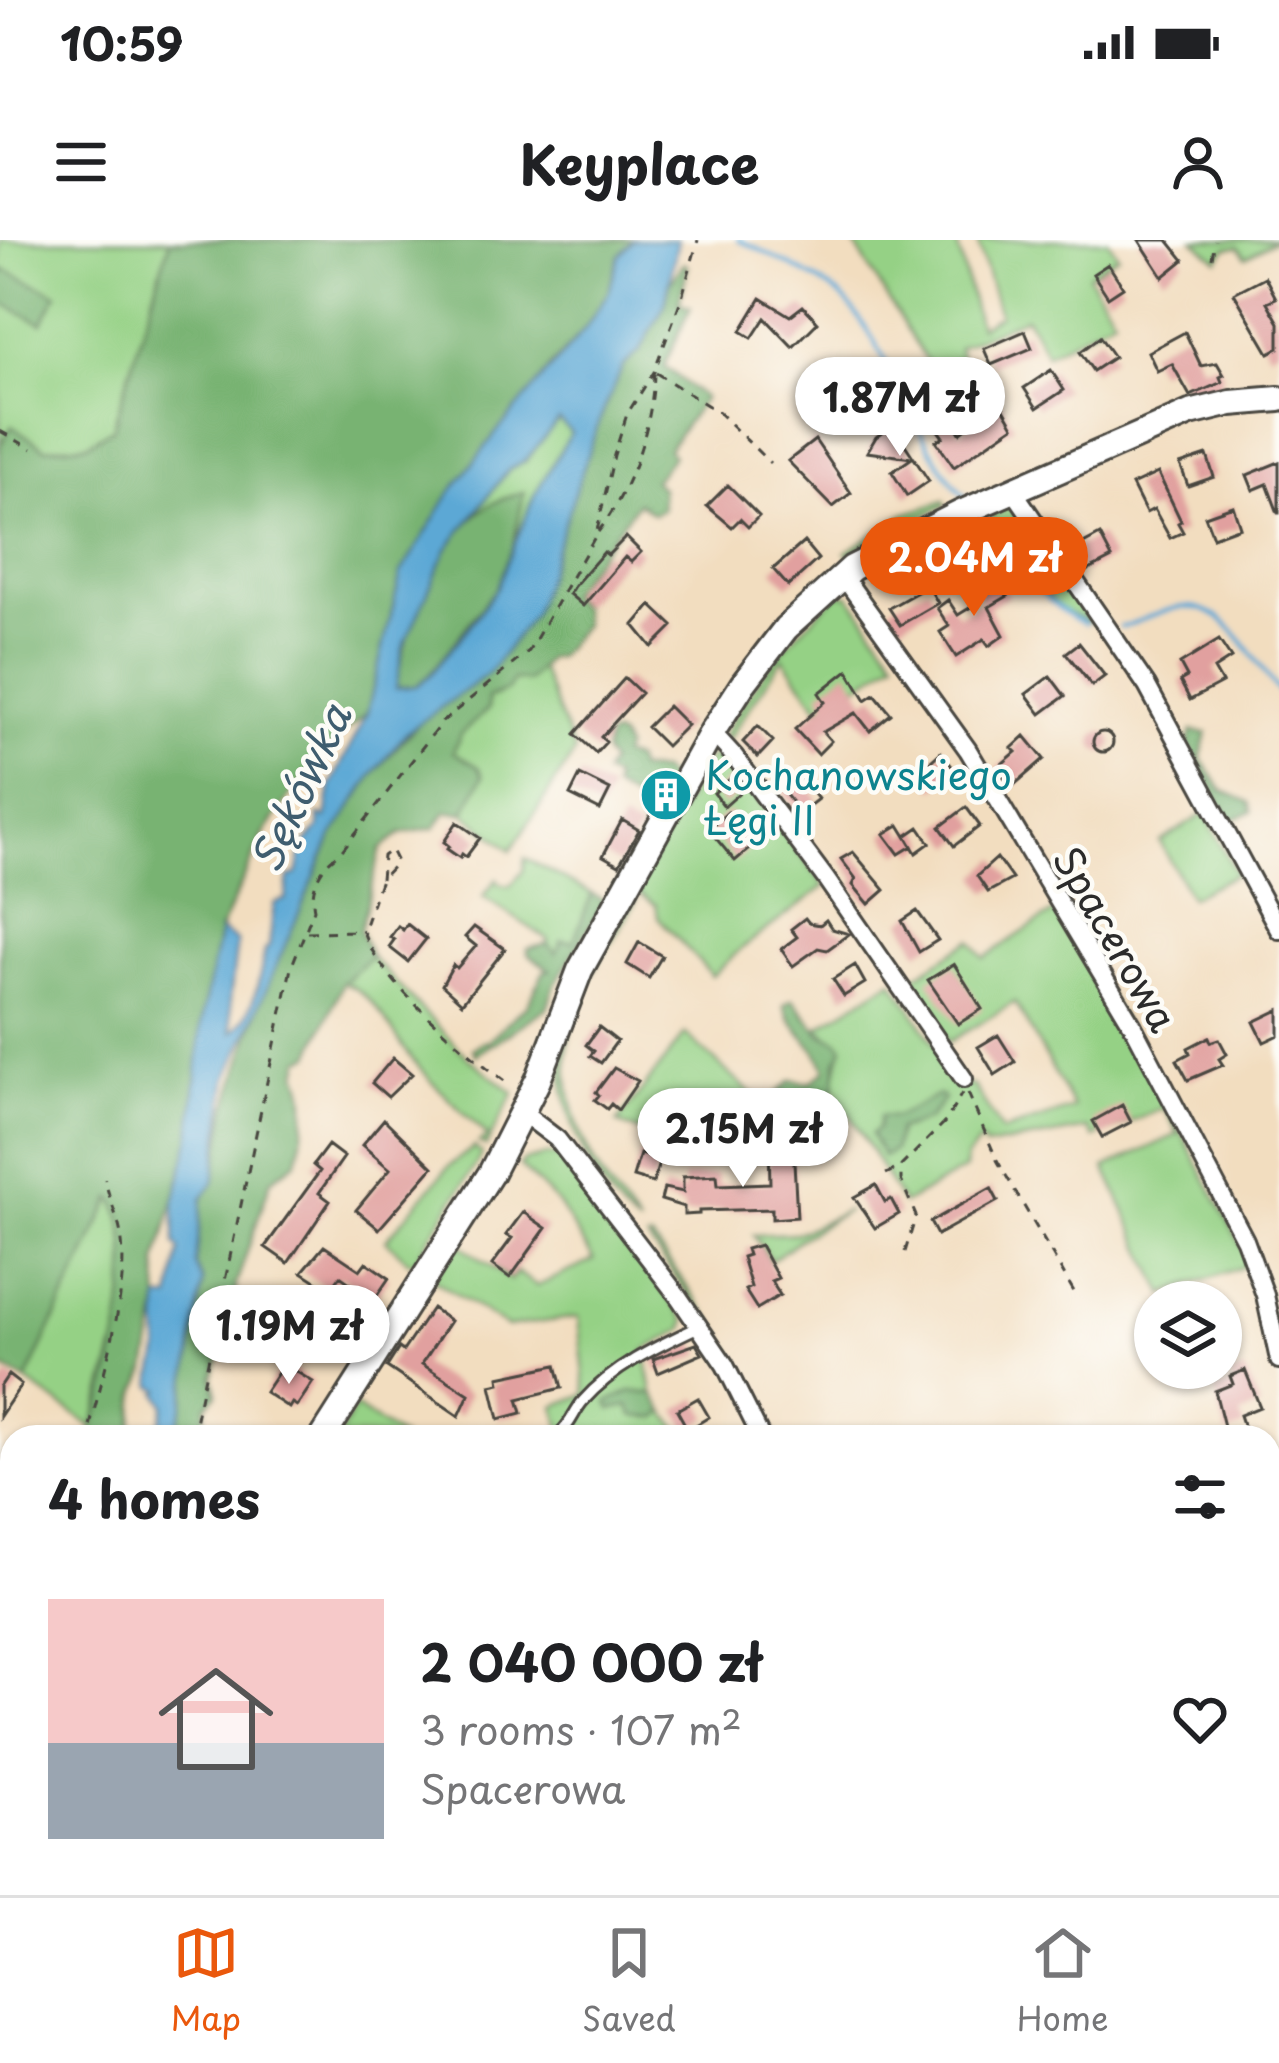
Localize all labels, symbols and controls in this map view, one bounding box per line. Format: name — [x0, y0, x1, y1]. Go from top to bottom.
text: 10:59 — [60, 8, 183, 76]
text: Keyplace — [519, 122, 760, 203]
icon: menu — [48, 129, 114, 195]
icon: person — [1165, 129, 1231, 195]
pin: 1.87M zł — [776, 357, 1024, 459]
text: 1.87M zł — [822, 366, 978, 425]
pin: 2.04M zł — [850, 517, 1098, 619]
text: 2.04M zł — [887, 526, 1061, 585]
water label: Sękówka — [233, 692, 366, 881]
place label: Kochanowskiego Łęgi II — [704, 744, 1012, 848]
building icon: Kochanowskiego Łęgi II — [638, 767, 694, 823]
street label: Spacerowa — [1040, 834, 1194, 1042]
pin: 2.15M zł — [619, 1088, 867, 1190]
text: 2.15M zł — [664, 1097, 822, 1156]
map controls — [1134, 1281, 1242, 1389]
button: layers — [1134, 1281, 1242, 1389]
pin: 1.19M zł — [165, 1285, 413, 1387]
text: 1.19M zł — [216, 1294, 362, 1353]
text: 4 homes — [48, 1459, 260, 1536]
icon: filters — [1167, 1464, 1233, 1530]
text: 2 040 000 zł — [420, 1622, 761, 1699]
icon: home — [144, 1647, 288, 1791]
icon: heart — [1167, 1686, 1233, 1752]
text: 3 rooms · 107 m² — [420, 1699, 742, 1758]
text: Spacerowa — [420, 1758, 625, 1817]
tab: Map — [171, 1920, 241, 2042]
tab: Saved — [582, 1920, 676, 2042]
tab: Home — [1017, 1920, 1108, 2042]

